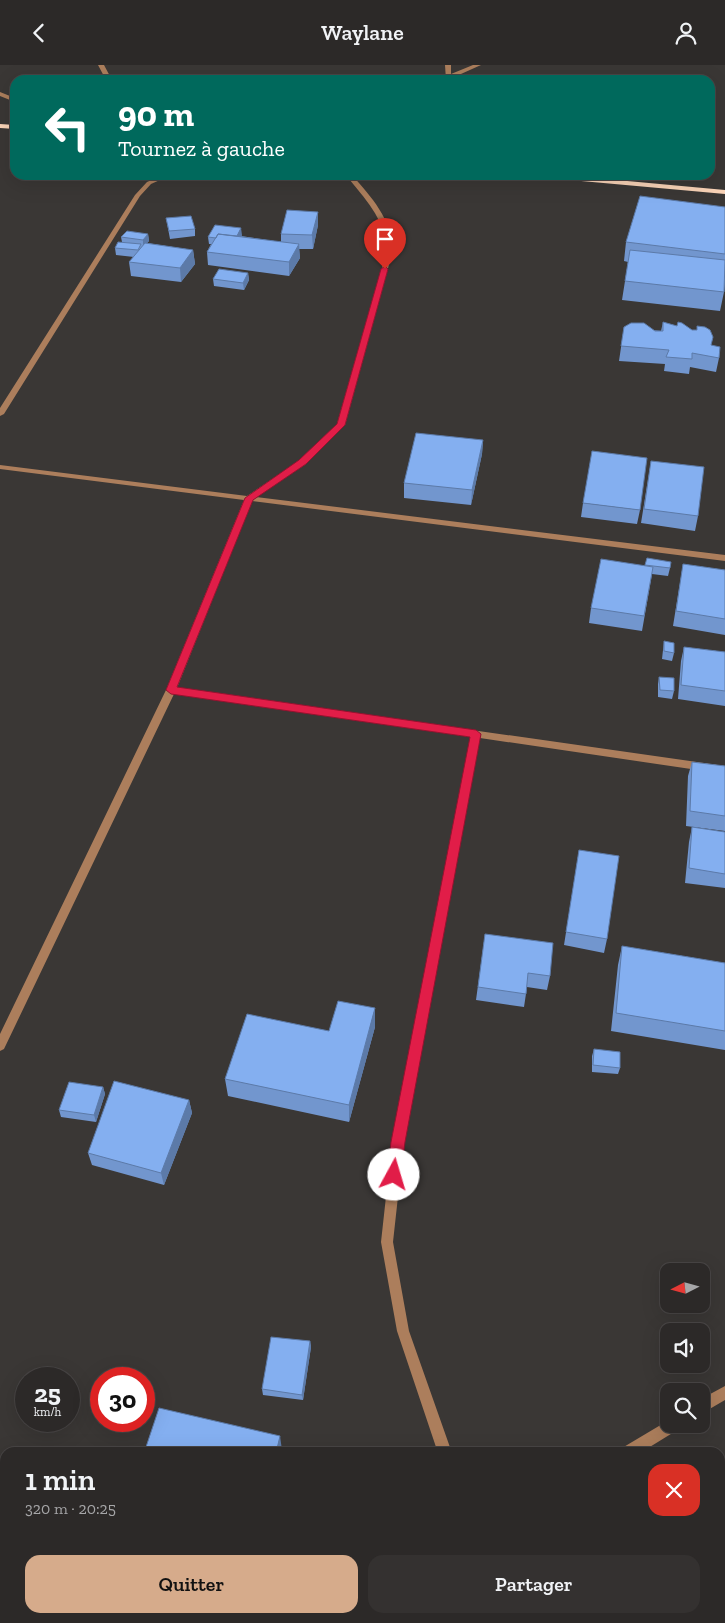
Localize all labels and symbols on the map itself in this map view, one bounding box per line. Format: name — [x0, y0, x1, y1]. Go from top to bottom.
pin — [364, 218, 406, 269]
position arrow — [367, 1148, 419, 1200]
north arrow — [660, 1263, 710, 1313]
speed limit sign: 30 — [90, 1367, 155, 1432]

